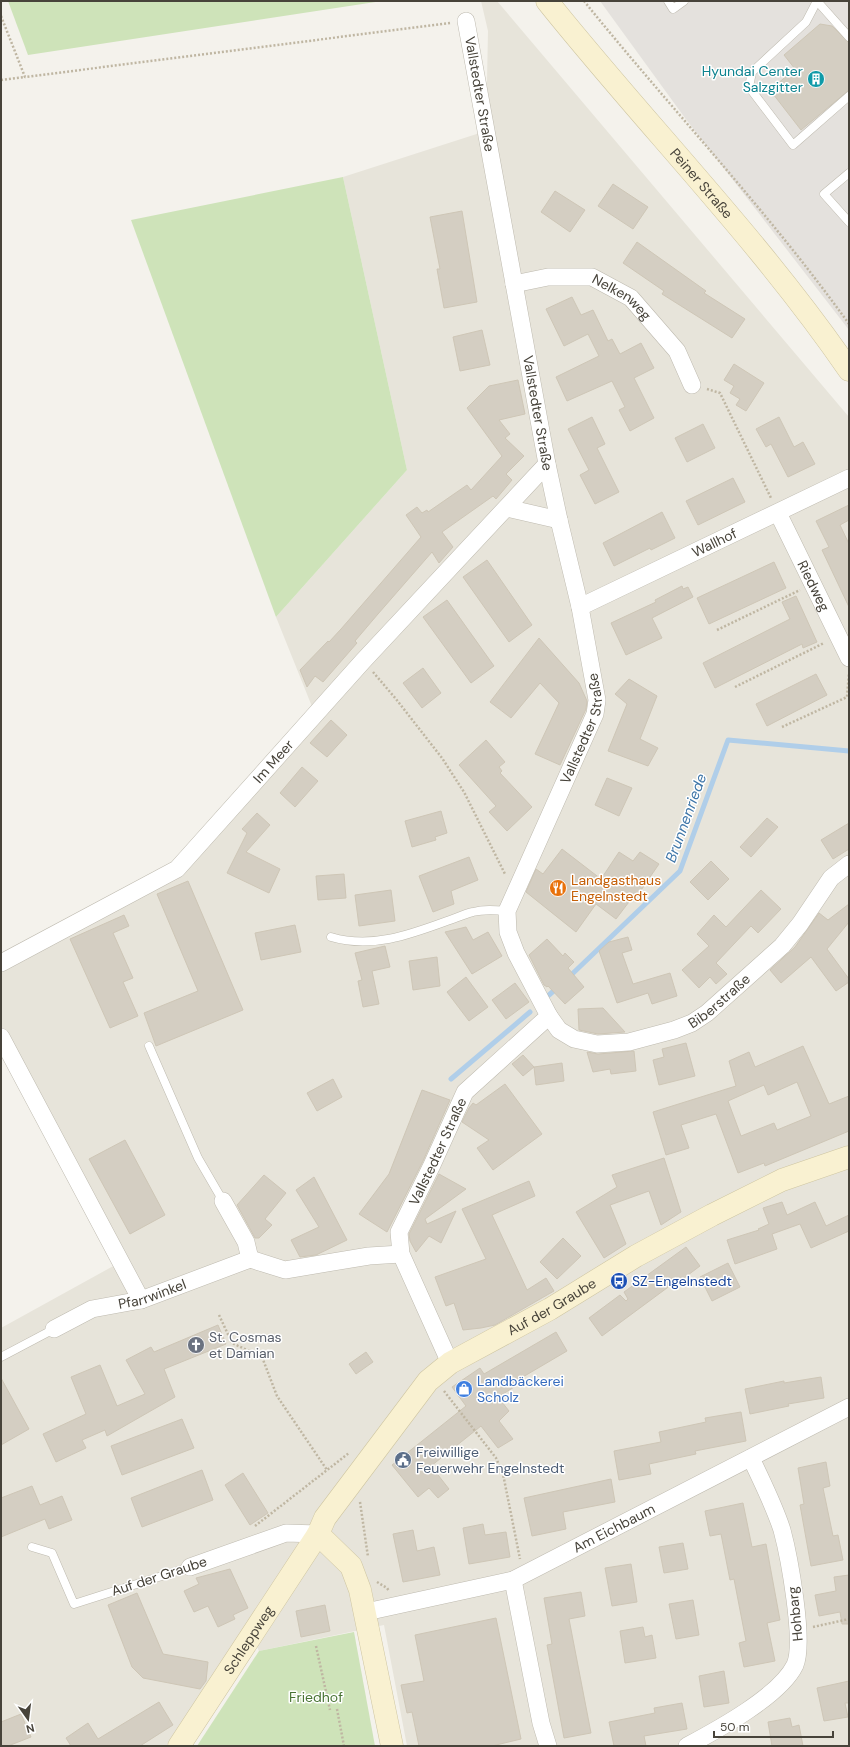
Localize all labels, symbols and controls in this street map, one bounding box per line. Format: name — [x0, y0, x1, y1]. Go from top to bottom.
street label: Vallstedter Straße — [461, 35, 499, 153]
place label: Hyundai Center Salzgitter — [702, 62, 803, 96]
building icon: Hyundai Center Salzgitter — [806, 69, 826, 89]
street label: Peiner Straße — [666, 144, 737, 222]
street label: Nelkenweg — [589, 270, 655, 324]
street label: Vallstedter Straße — [519, 354, 557, 472]
street label: Wallhof — [689, 524, 740, 561]
street label: Riedweg — [794, 557, 834, 614]
street label: Vallstedter Straße — [556, 672, 606, 787]
street label: Im Meer — [249, 736, 297, 787]
water label: Brunnenriede — [661, 770, 711, 865]
place label: Landgasthaus Engelnstedt — [571, 871, 661, 905]
restaurant icon: Landgasthaus Engelnstedt — [548, 878, 568, 898]
street label: Biberstraße — [684, 970, 754, 1032]
street label: Vallstedter Straße — [405, 1095, 470, 1208]
bus stop icon: SZ-Engelnstedt — [609, 1271, 629, 1291]
place label: SZ-Engelnstedt — [632, 1272, 732, 1290]
street label: Auf der Graube — [504, 1274, 599, 1339]
street label: Pfarrwinkel — [117, 1275, 189, 1313]
place label: St. Cosmas et Damian — [209, 1328, 282, 1362]
church icon: St. Cosmas et Damian — [186, 1335, 206, 1355]
place label: Landbäckerei Scholz — [477, 1372, 564, 1406]
shop icon: Landbäckerei Scholz — [454, 1379, 474, 1399]
place label: Freiwillige Feuerwehr Engelnstedt — [416, 1443, 564, 1477]
public building icon: Freiwillige Feuerwehr Engelnstedt — [393, 1450, 413, 1470]
street label: Am Eichbaum — [570, 1499, 658, 1557]
street label: Auf der Graube — [109, 1552, 209, 1600]
street label: Hohbarg — [783, 1585, 807, 1642]
street label: Schleppweg — [220, 1602, 278, 1678]
park label: Friedhof — [289, 1688, 343, 1706]
north arrow — [8, 1699, 48, 1739]
scale bar — [714, 1713, 833, 1739]
text: 50 m — [720, 1719, 749, 1735]
text: N — [25, 1721, 36, 1736]

